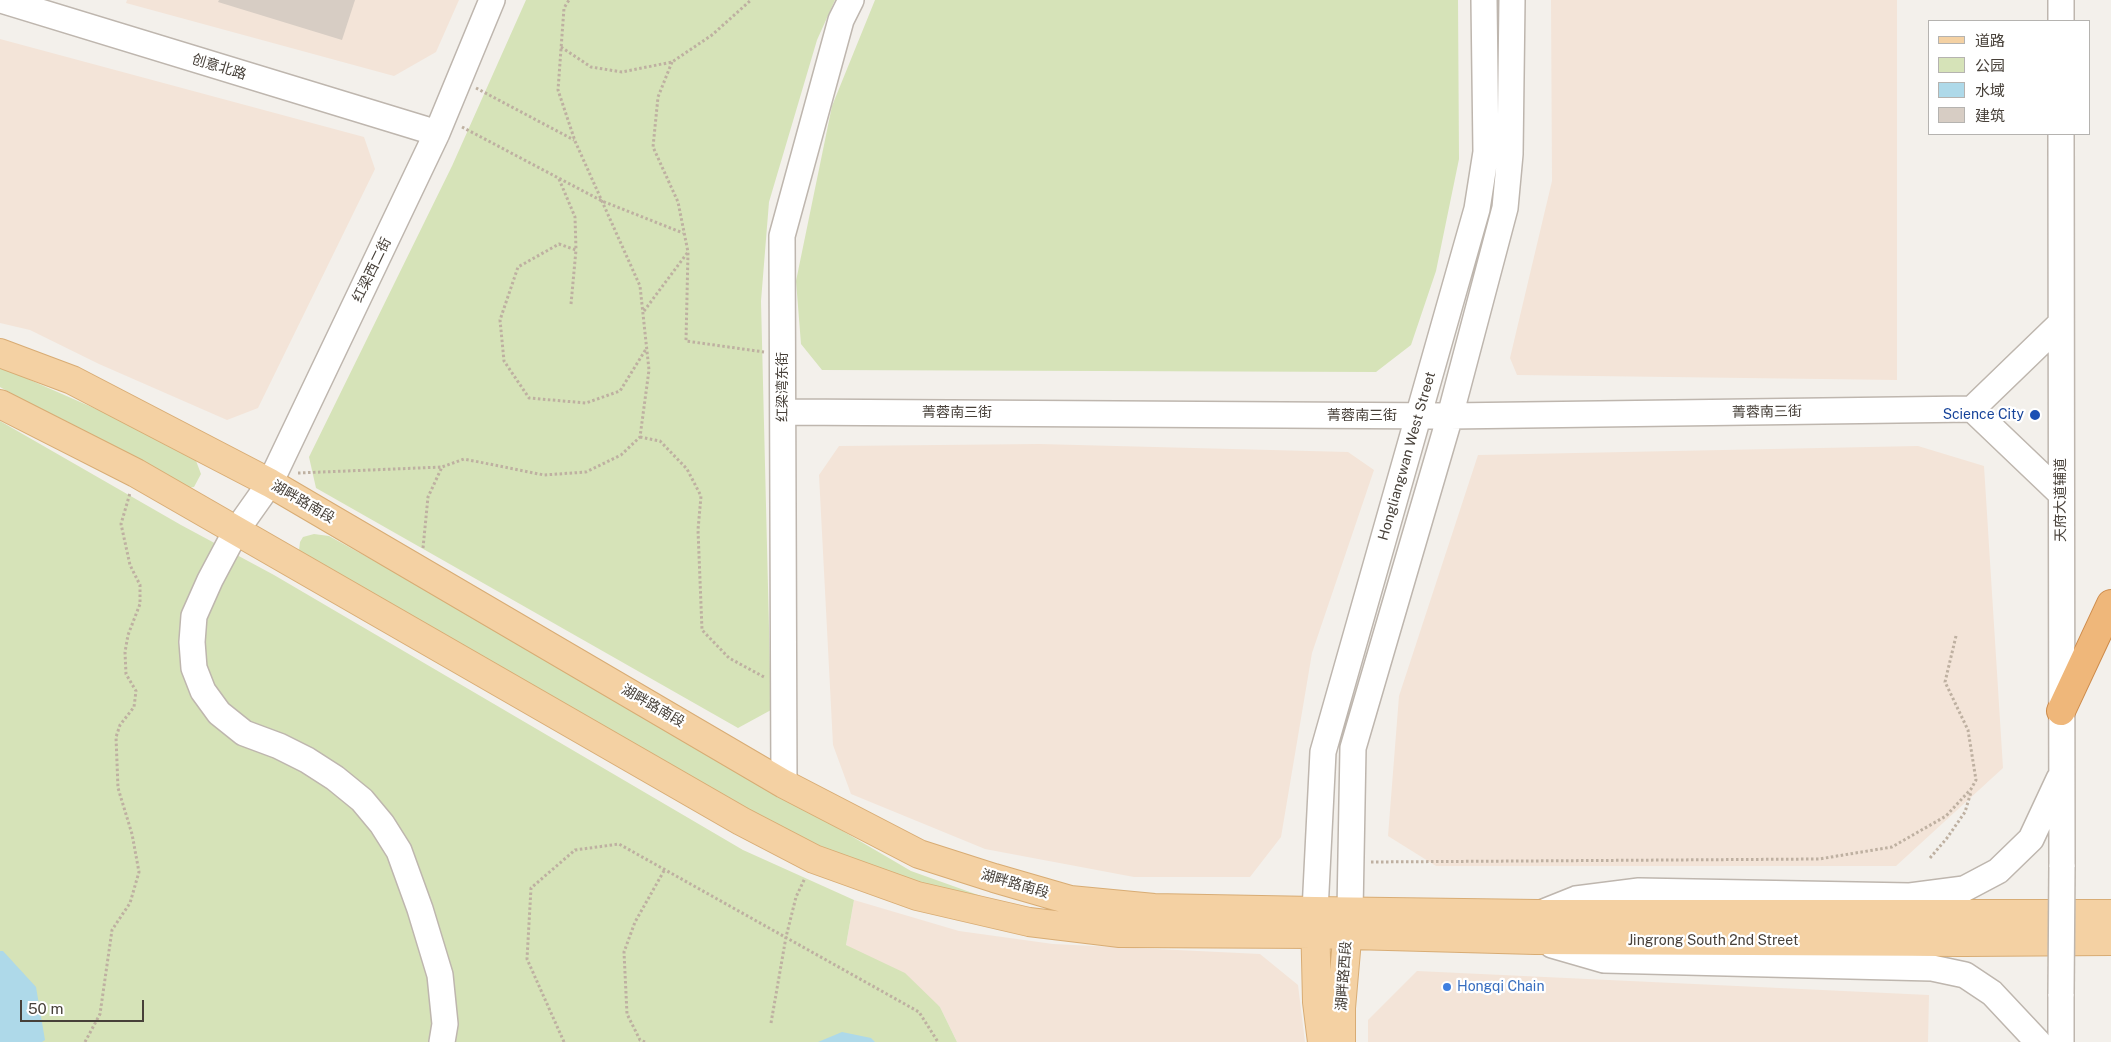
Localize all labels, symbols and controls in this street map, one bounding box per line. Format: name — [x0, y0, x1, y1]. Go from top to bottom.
legend — [1928, 20, 2091, 135]
text: 道路 — [1975, 32, 2005, 49]
street label: 创意北路 — [190, 51, 248, 83]
text: 公园 — [1975, 57, 2005, 74]
text: 水域 — [1975, 82, 2005, 99]
text: 建筑 — [1975, 107, 2005, 124]
street label: 红梁西二街 — [349, 235, 395, 305]
street label: 红梁湾东街 — [775, 352, 791, 422]
street label: Hongliangwan West Street — [1375, 370, 1439, 542]
street label: 菁蓉南三街 — [1732, 403, 1802, 421]
street label: 菁蓉南三街 — [922, 405, 992, 421]
place label: Science City — [1943, 407, 2024, 423]
street label: 菁蓉南三街 — [1327, 408, 1397, 424]
marker: Science City — [2028, 408, 2042, 422]
street label: 天府大道辅道 — [2053, 458, 2069, 542]
street label: 湖畔路南段 — [268, 477, 338, 527]
street label: 湖畔路南段 — [618, 681, 688, 731]
street label: 湖畔路南段 — [979, 866, 1051, 902]
street label: Jingrong South 2nd Street — [1628, 933, 1798, 949]
street label: 湖畔路西段 — [1333, 940, 1355, 1012]
place label: Hongqi Chain — [1457, 979, 1544, 995]
marker: Hongqi Chain — [1441, 981, 1453, 993]
scale bar — [22, 990, 146, 1022]
text: 50 m — [28, 1000, 63, 1017]

